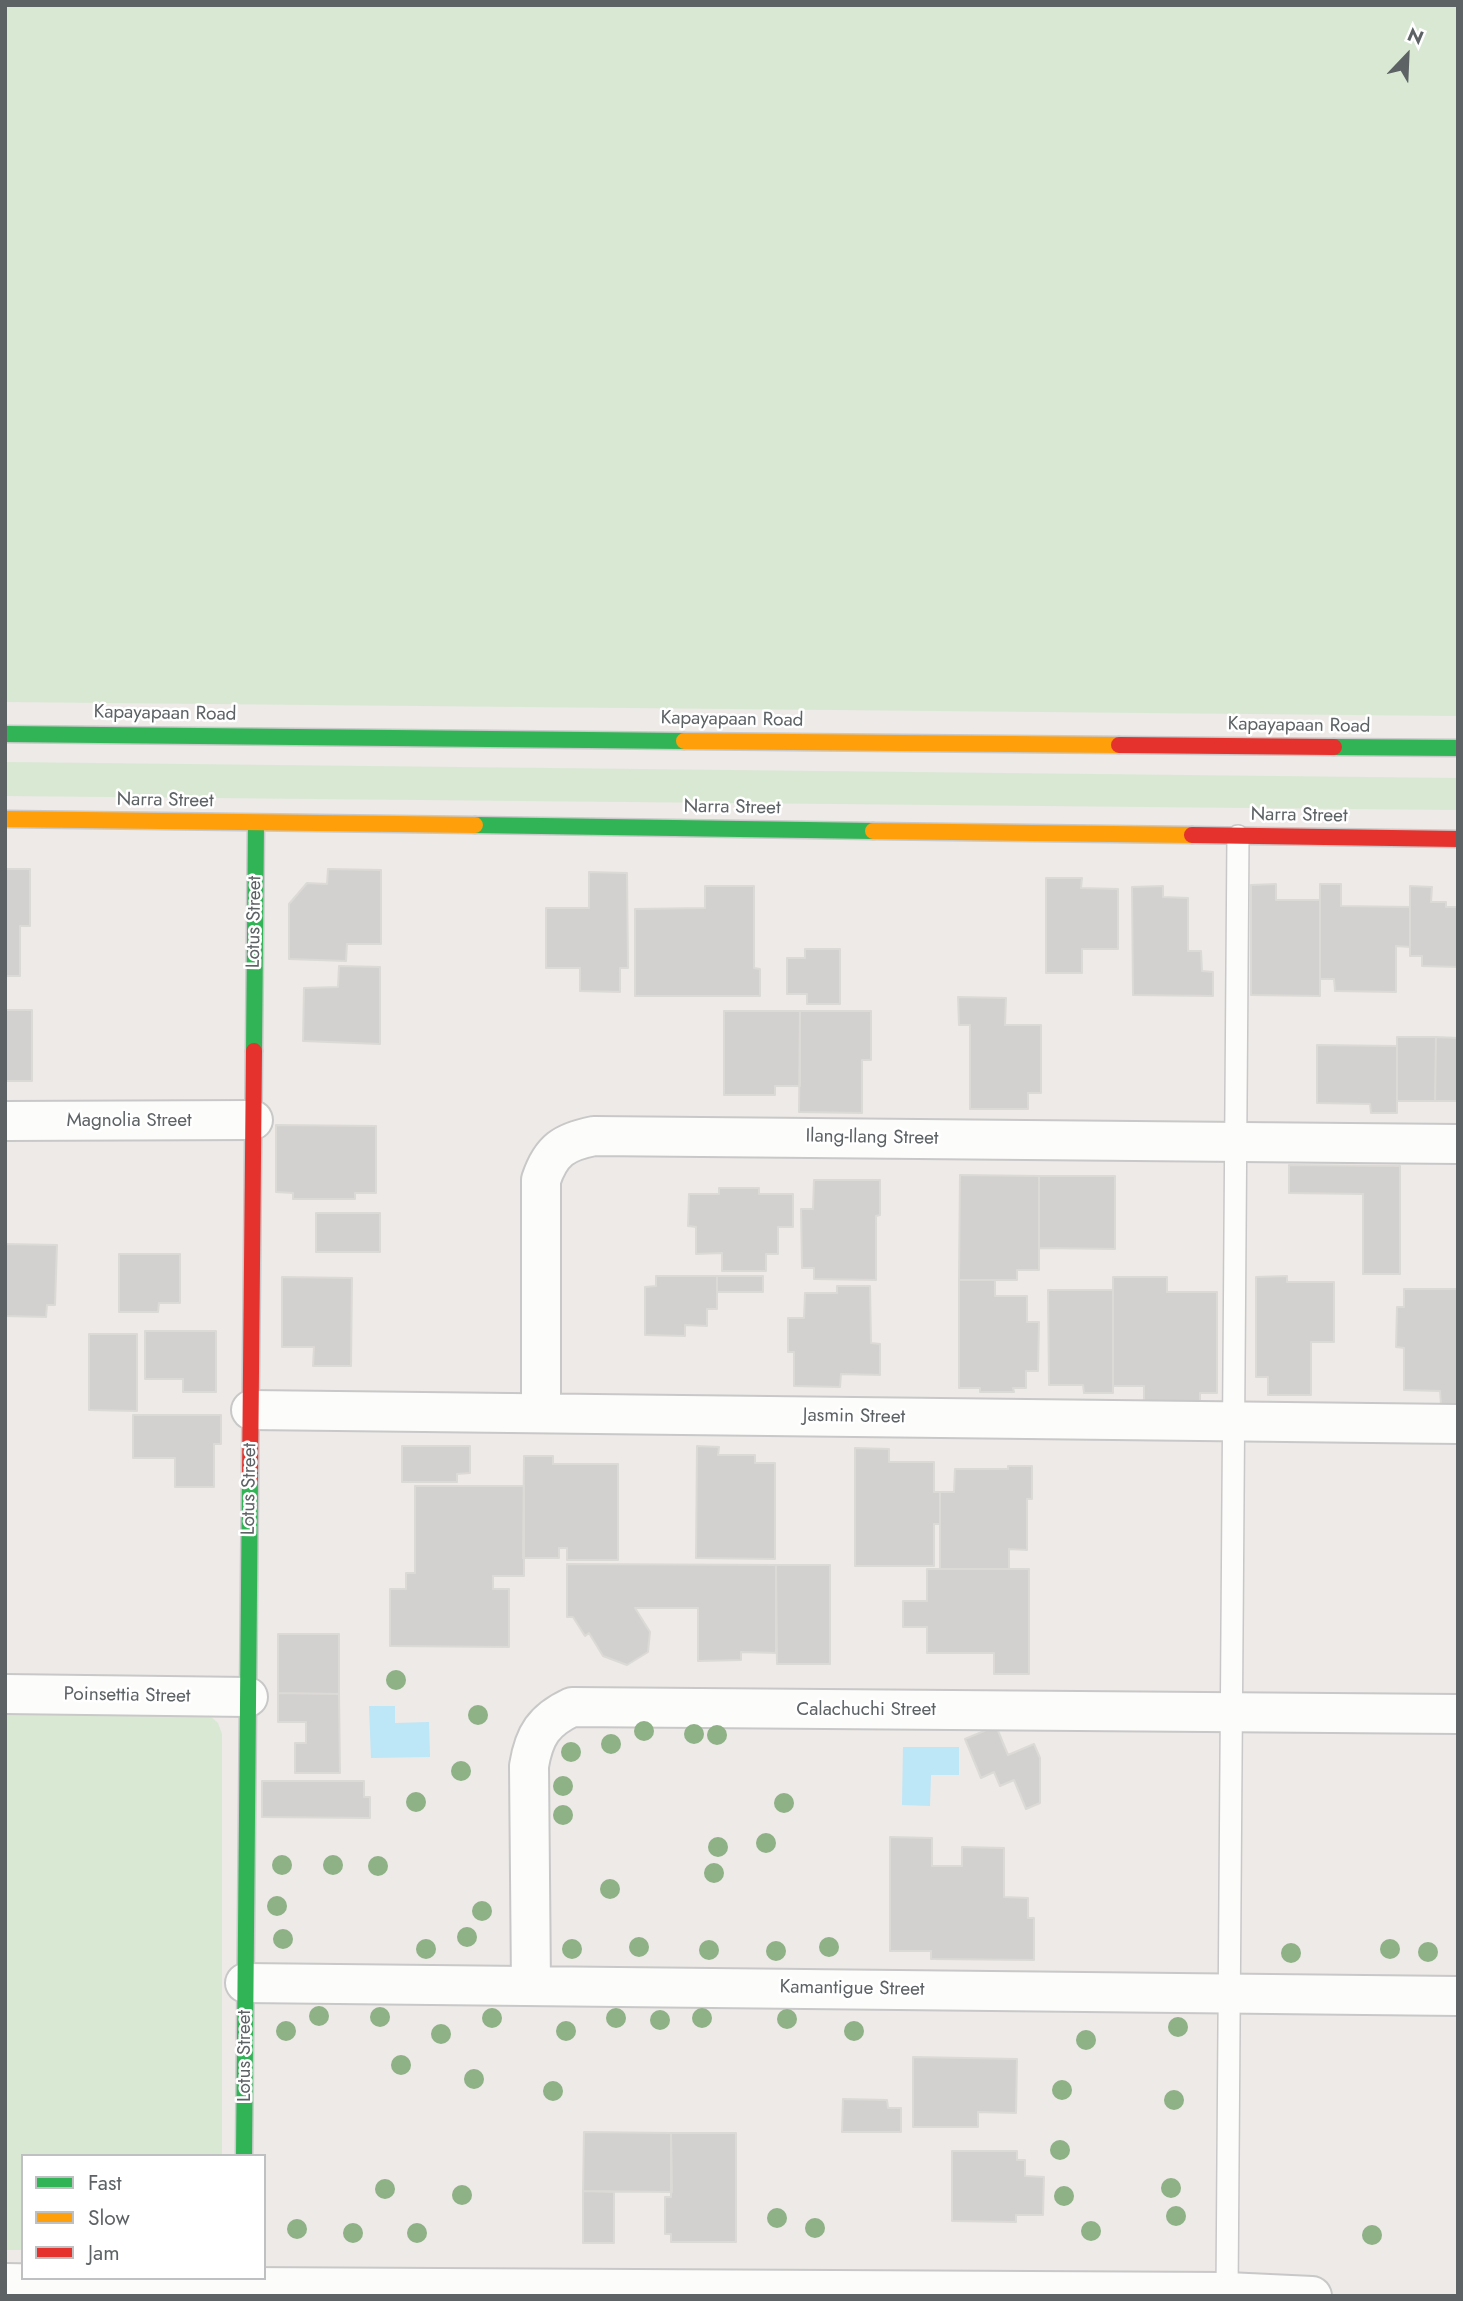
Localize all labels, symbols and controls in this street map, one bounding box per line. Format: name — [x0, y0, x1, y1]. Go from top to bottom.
north arrow — [1372, 21, 1442, 91]
text: N — [1403, 21, 1428, 52]
street label: Kapayapaan Road — [93, 701, 237, 727]
street label: Kapayapaan Road — [660, 707, 804, 733]
street label: Kapayapaan Road — [1227, 713, 1371, 739]
street label: Narra Street — [116, 789, 214, 813]
street label: Narra Street — [683, 796, 781, 820]
street label: Narra Street — [1250, 804, 1348, 828]
street label: Lotus Street — [243, 876, 267, 968]
street label: Magnolia Street — [66, 1110, 192, 1132]
street label: Ilang-Ilang Street — [805, 1125, 939, 1151]
street label: Jasmin Street — [803, 1405, 905, 1429]
street label: Lotus Street — [238, 1443, 262, 1535]
street label: Poinsettia Street — [63, 1683, 191, 1709]
street label: Calachuchi Street — [796, 1699, 936, 1721]
street label: Kamantigue Street — [779, 1976, 925, 2002]
street label: Lotus Street — [234, 2010, 256, 2102]
legend — [21, 2154, 266, 2280]
text: Fast — [88, 2168, 121, 2198]
text: Slow — [88, 2203, 130, 2233]
text: Jam — [88, 2238, 120, 2268]

